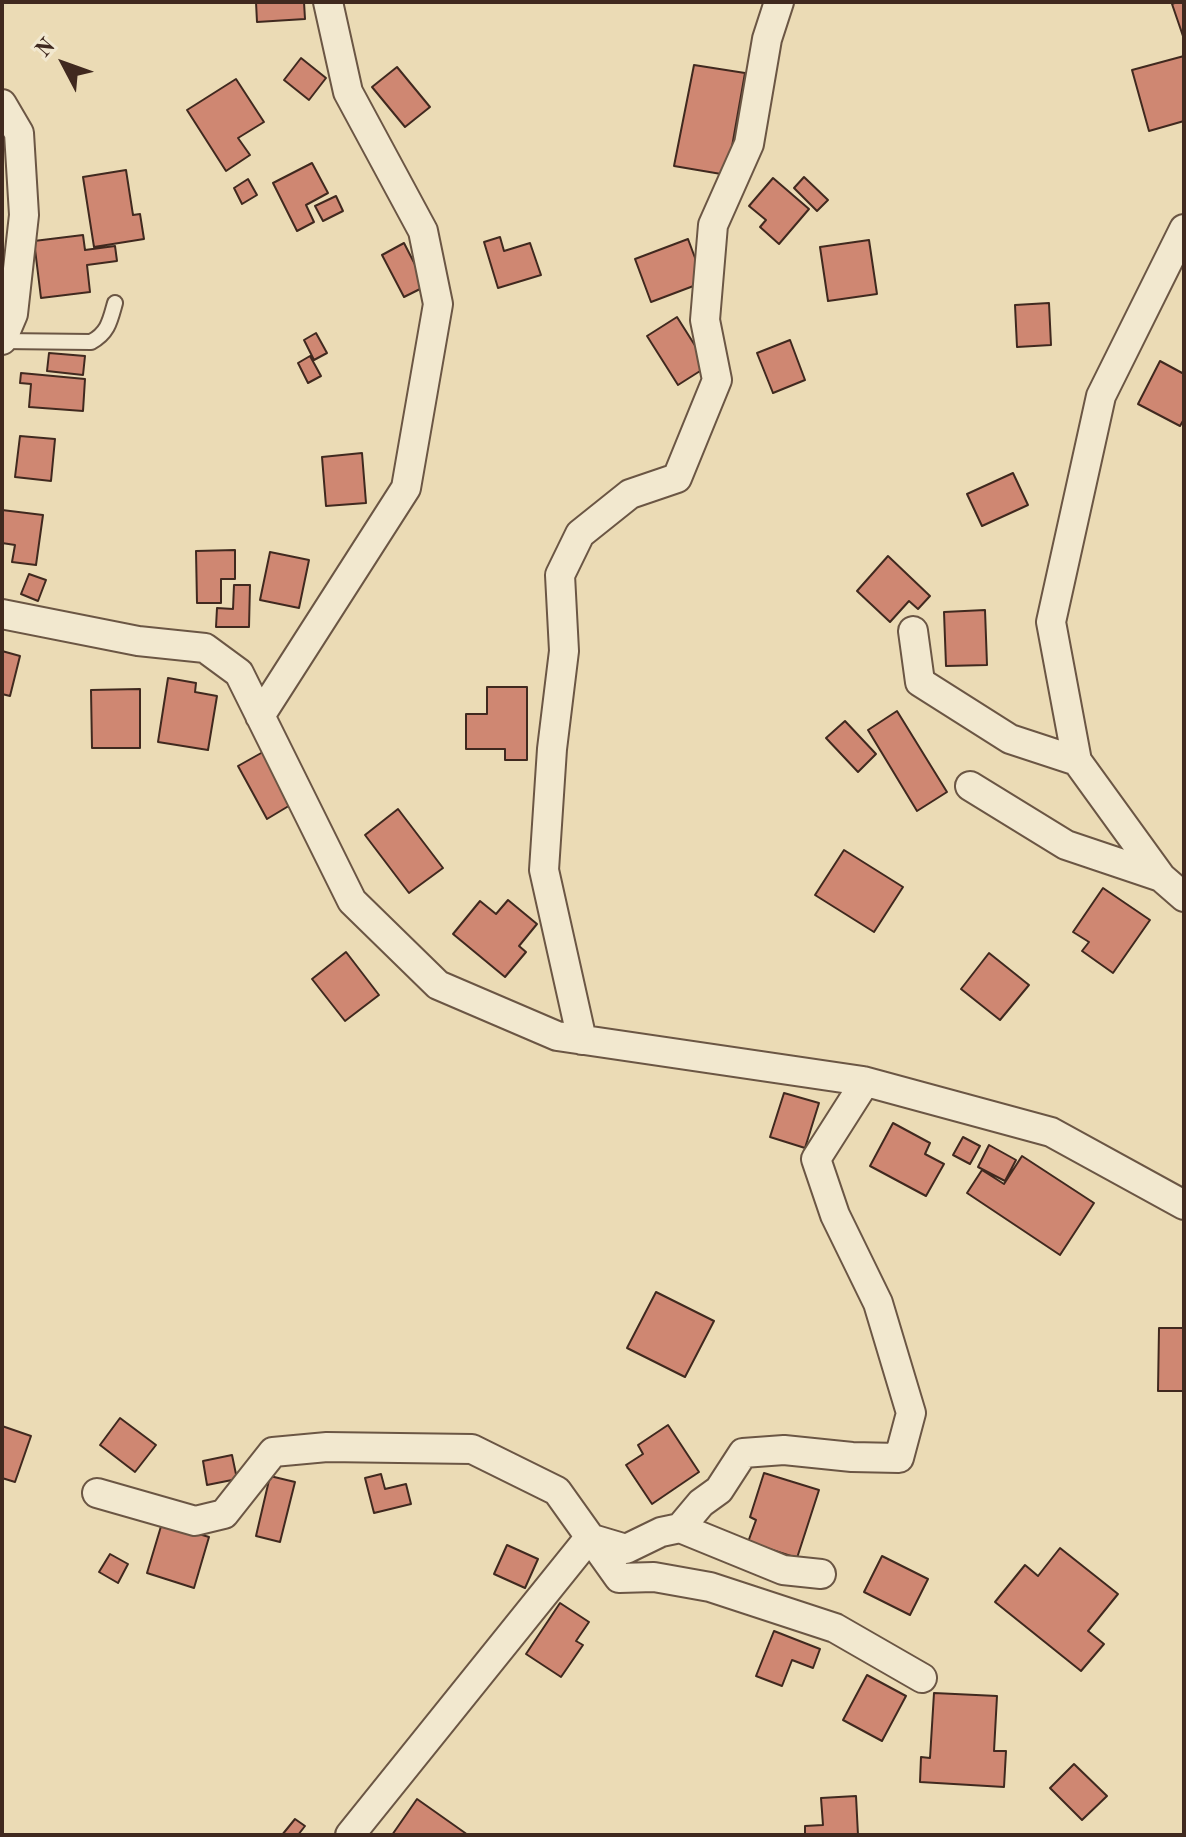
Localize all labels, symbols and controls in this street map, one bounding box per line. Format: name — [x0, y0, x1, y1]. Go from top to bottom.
north arrow — [24, 24, 104, 104]
text: N — [32, 35, 60, 62]

